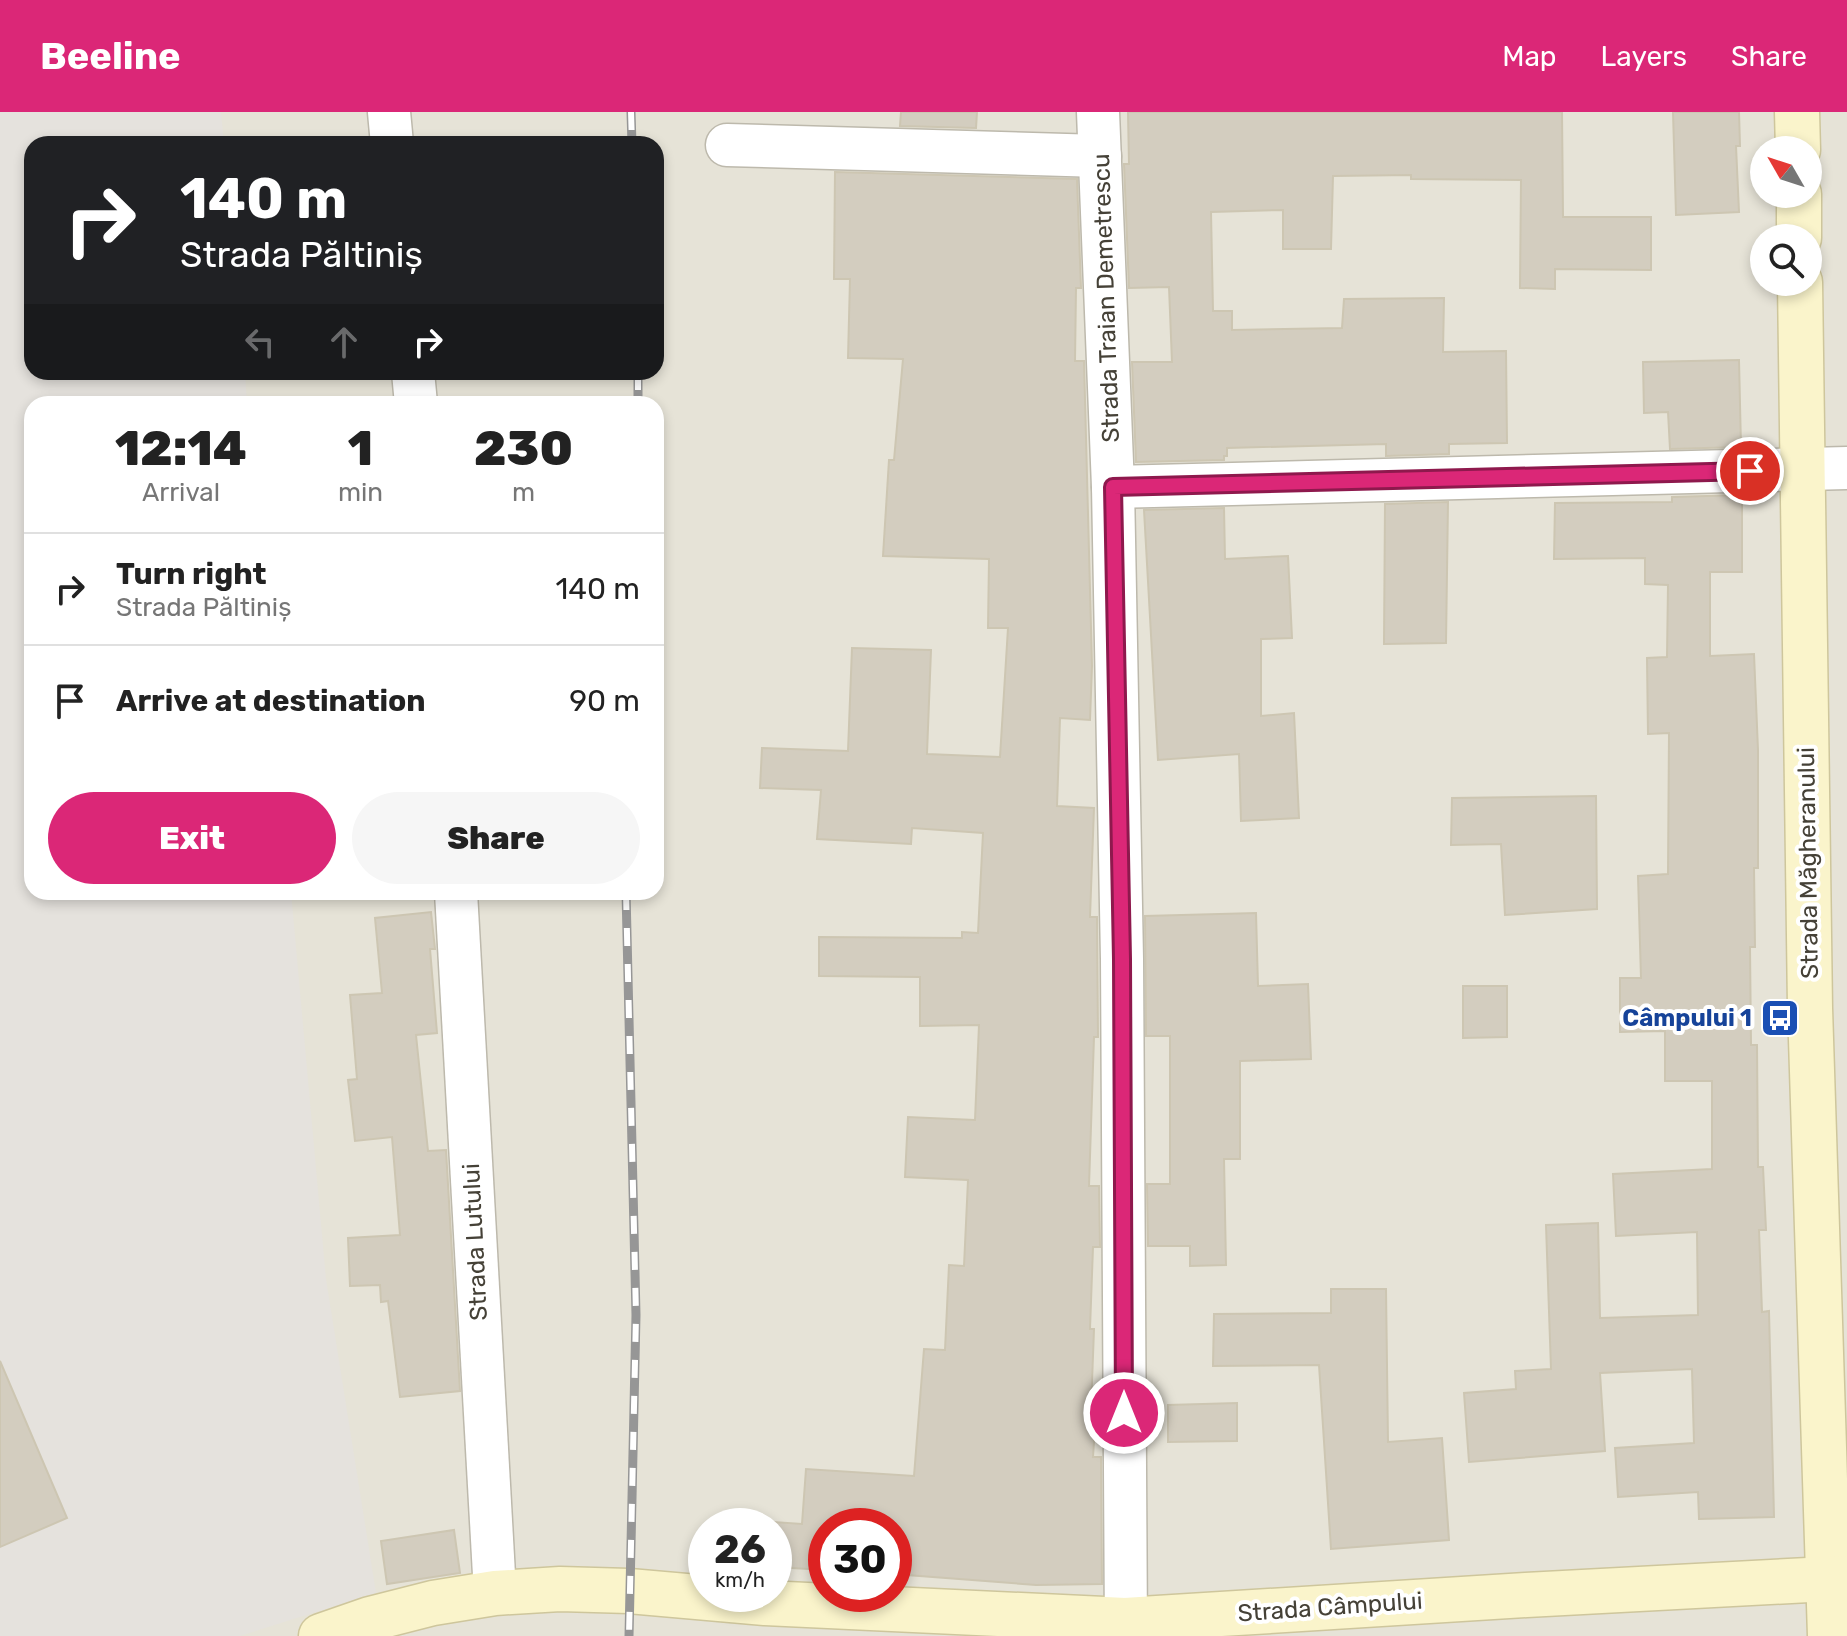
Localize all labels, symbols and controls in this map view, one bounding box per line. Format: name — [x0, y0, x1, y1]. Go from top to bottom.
text: Beeline — [40, 33, 181, 79]
text: Map — [1502, 40, 1557, 73]
text: Layers — [1601, 40, 1687, 73]
text: Share — [1731, 40, 1807, 73]
north arrow — [1750, 136, 1822, 208]
map controls — [1750, 136, 1822, 296]
street label: Strada Traian Demetrescu — [1087, 153, 1125, 443]
text: 140 m — [180, 166, 347, 232]
icon: right — [48, 168, 152, 272]
button: search — [1750, 224, 1822, 296]
text: Strada Păltiniș — [180, 233, 423, 276]
icon: left — [238, 320, 282, 364]
icon: ahead — [322, 320, 366, 364]
icon: right — [406, 320, 450, 364]
text: 12:14 — [115, 420, 247, 477]
text: 1 — [348, 420, 373, 477]
text: 230 — [474, 420, 573, 477]
pin — [1716, 437, 1784, 505]
icon: arrive — [1728, 449, 1772, 493]
text: Arrival — [142, 477, 220, 508]
text: min — [338, 477, 383, 508]
text: m — [512, 477, 535, 508]
text: Turn right — [116, 556, 267, 592]
icon: right — [48, 567, 92, 611]
text: 140 m — [555, 571, 640, 607]
text: Strada Păltiniș — [116, 592, 291, 623]
icon: arrive — [48, 679, 92, 723]
text: Arrive at destination — [116, 683, 426, 719]
text: 90 m — [569, 683, 640, 719]
street label: Strada Măgheranului — [1792, 747, 1824, 979]
button: Exit — [48, 792, 336, 884]
button: Share — [352, 792, 640, 884]
bus stop icon: Câmpului 1 — [1759, 997, 1801, 1039]
place label: Câmpului 1 — [1622, 1004, 1752, 1032]
street label: Strada Lutului — [457, 1163, 493, 1321]
position arrow — [1082, 1371, 1166, 1455]
speed limit sign: 30 — [808, 1508, 912, 1612]
text: 26 — [714, 1526, 766, 1573]
text: km/h — [715, 1568, 765, 1592]
street label: Strada Câmpului — [1237, 1587, 1423, 1627]

